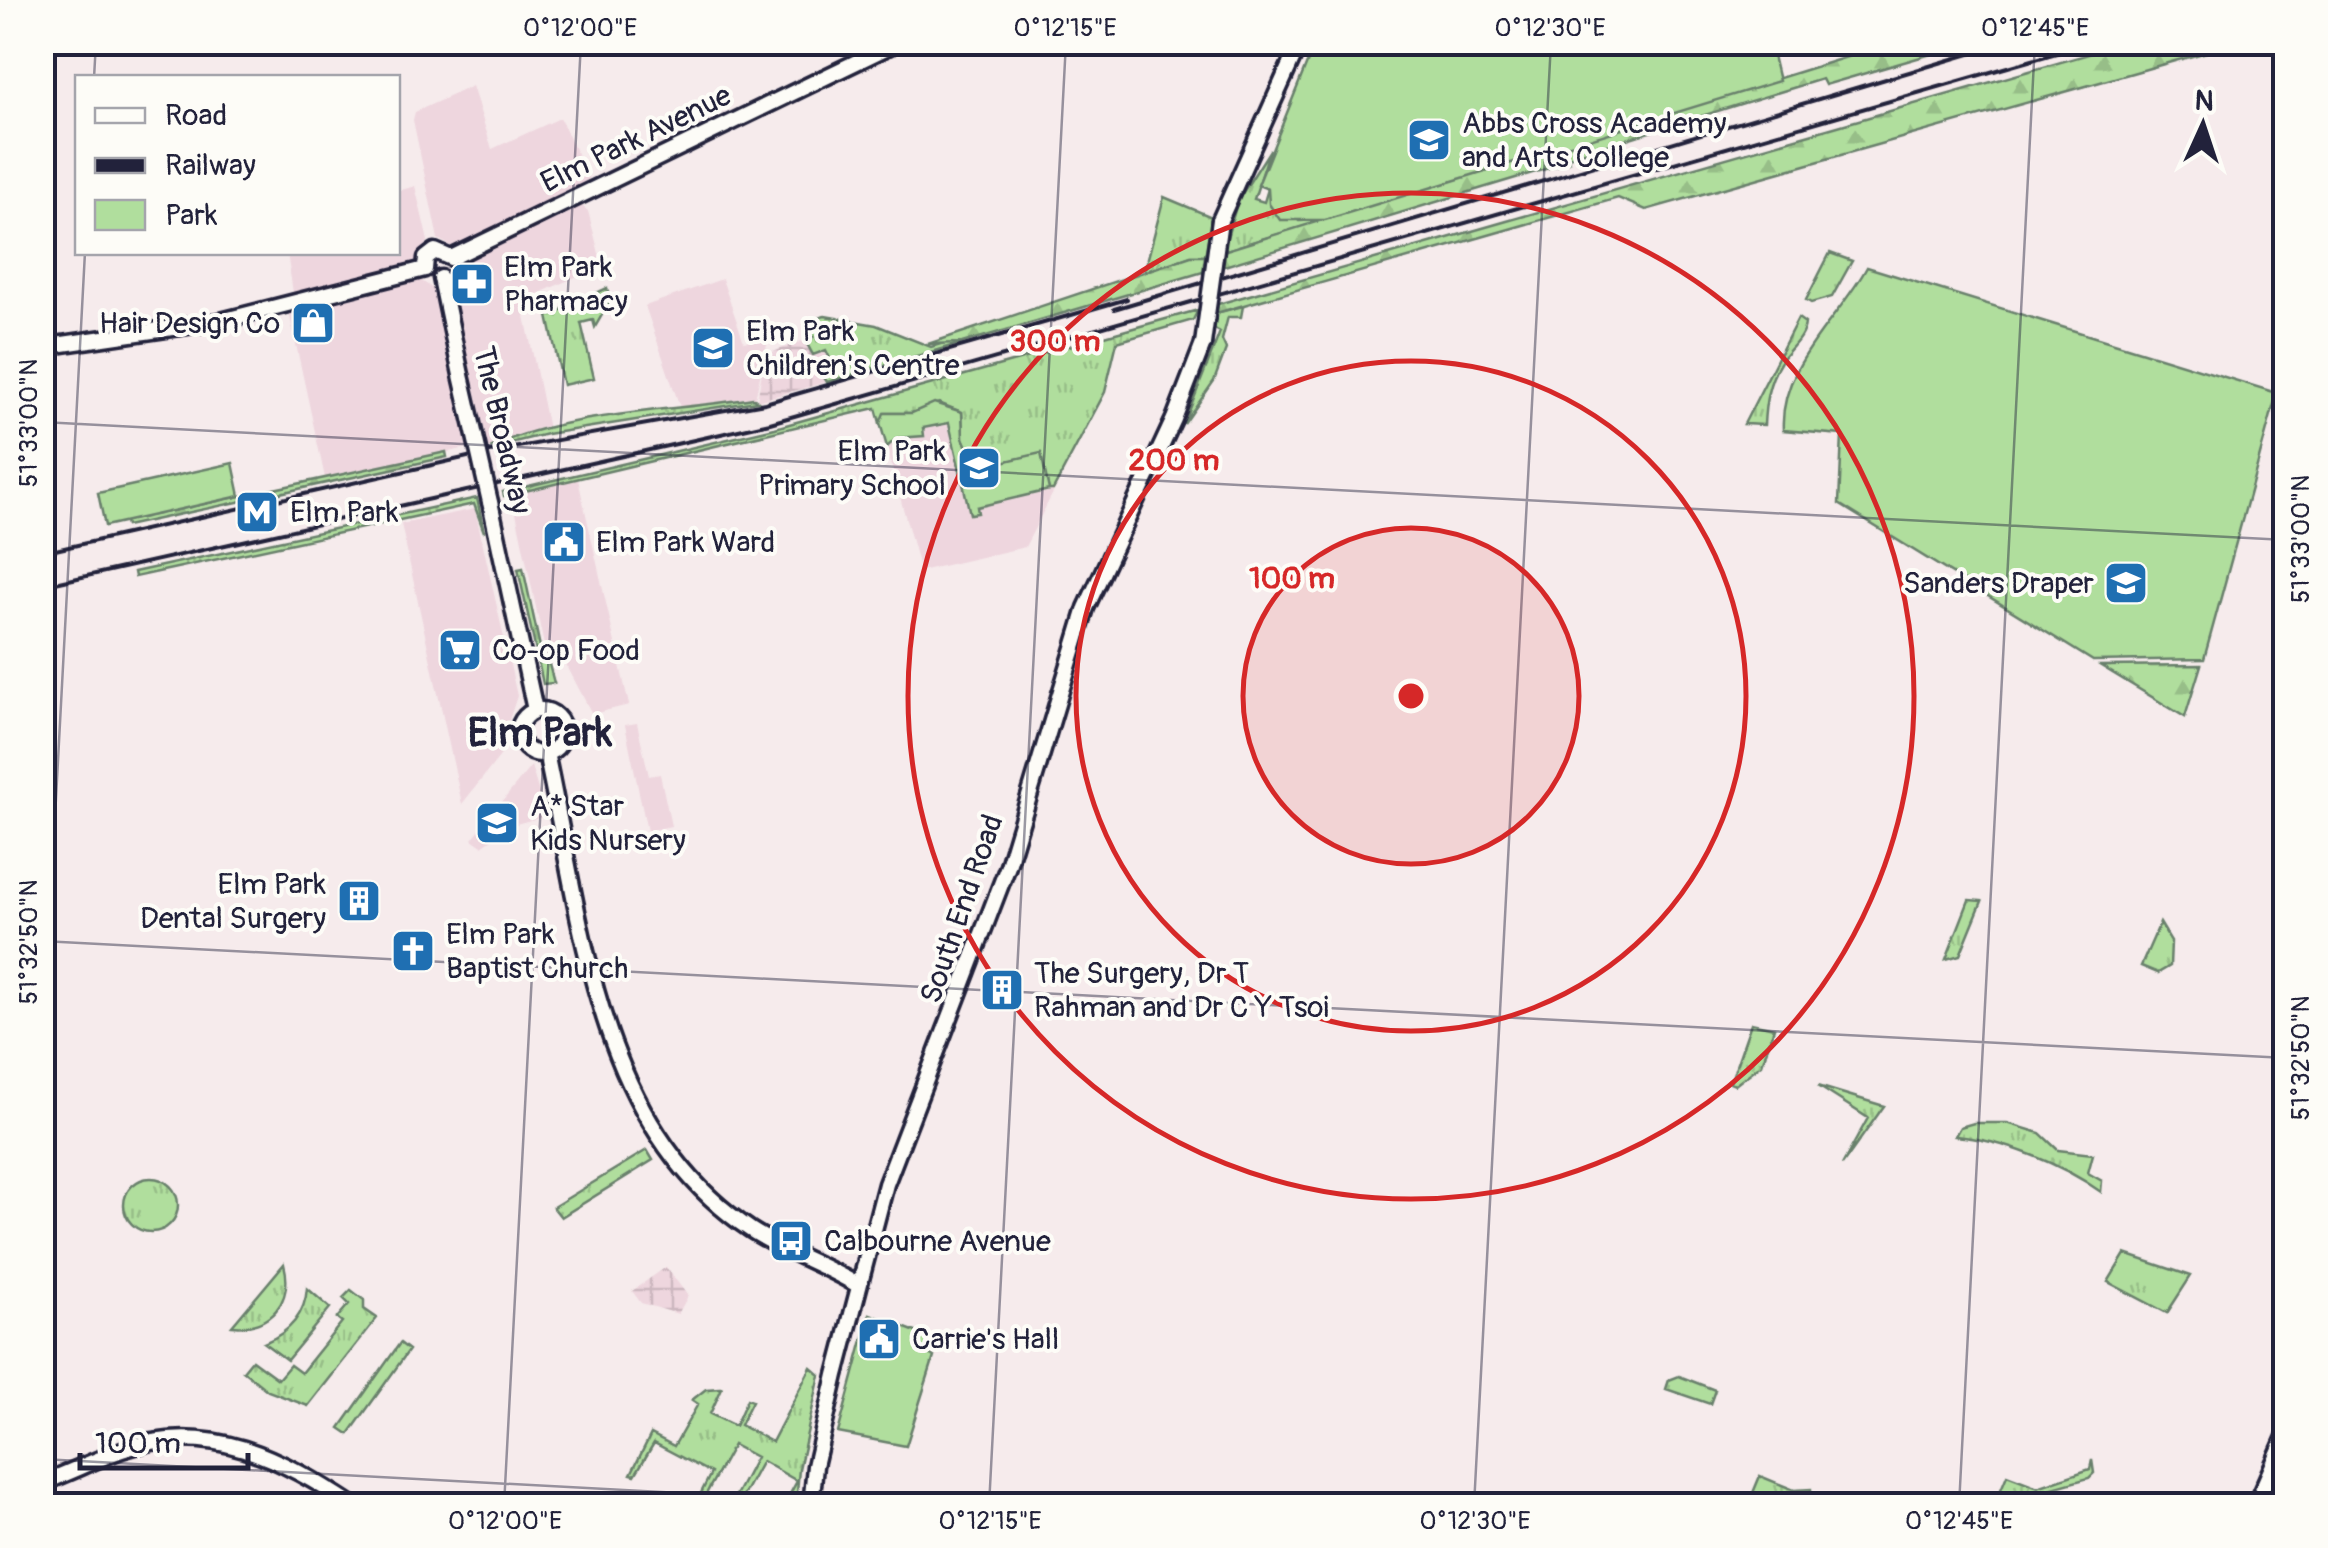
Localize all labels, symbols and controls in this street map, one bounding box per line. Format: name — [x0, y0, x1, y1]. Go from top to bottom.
text: 0°12'00"E — [523, 13, 637, 44]
text: 0°12'15"E — [1013, 13, 1117, 44]
text: 0°12'30"E — [1495, 13, 1605, 44]
text: 0°12'45"E — [1981, 13, 2089, 44]
legend — [75, 75, 400, 255]
north arrow — [2153, 75, 2253, 175]
street label: Elm Park Avenue — [535, 77, 737, 201]
text: N — [2194, 84, 2215, 120]
text: Road — [165, 97, 227, 134]
place label: Abbs Cross Academy and Arts College — [1462, 105, 1727, 176]
school or university icon: Abbs Cross Academy and Arts College — [1406, 117, 1452, 163]
text: Railway — [165, 147, 256, 184]
text: Park — [165, 197, 218, 234]
place label: Elm Park Pharmacy — [504, 249, 628, 320]
pharmacy icon: Elm Park Pharmacy — [449, 261, 495, 307]
shop icon: Hair Design Co — [290, 300, 336, 346]
place label: Hair Design Co — [99, 305, 280, 342]
place label: Elm Park Children's Centre — [746, 313, 960, 384]
text: 300 m — [1010, 323, 1100, 360]
school or university icon: Elm Park Children's Centre — [690, 325, 736, 371]
street label: The Broadway — [465, 343, 539, 518]
text: 51°33'00"N — [14, 359, 45, 487]
place label: Elm Park Primary School — [758, 433, 946, 504]
text: 200 m — [1129, 442, 1219, 479]
school or university icon: Elm Park Primary School — [956, 445, 1002, 491]
text: 51°33'00"N — [2286, 475, 2317, 603]
metro station icon: Elm Park — [234, 489, 280, 535]
place label: Elm Park — [290, 494, 399, 531]
public building icon: Elm Park Ward — [541, 519, 587, 565]
place label: Elm Park Ward — [596, 524, 775, 561]
text: 100 m — [1249, 560, 1335, 597]
school or university icon: Sanders Draper — [2103, 560, 2149, 606]
place label: Sanders Draper — [1903, 565, 2094, 602]
supermarket icon: Co-op Food — [437, 627, 483, 673]
place label: Co-op Food — [492, 632, 640, 669]
centre of rings — [1393, 678, 1429, 714]
district label: Elm Park — [468, 709, 613, 758]
place label: A* Star Kids Nursery — [530, 788, 686, 859]
school or university icon: A* Star Kids Nursery — [474, 800, 520, 846]
street label: South End Road — [912, 810, 1012, 1008]
place label: Elm Park Dental Surgery — [140, 866, 326, 937]
building icon: Elm Park Dental Surgery — [336, 878, 382, 924]
text: 51°32'50"N — [14, 880, 45, 1004]
place label: Elm Park Baptist Church — [446, 916, 628, 987]
church icon: Elm Park Baptist Church — [390, 928, 436, 974]
place label: The Surgery, Dr T Rahman and Dr C Y Tsoi — [1034, 955, 1329, 1026]
building icon: The Surgery, Dr T Rahman and Dr C Y Tsoi — [979, 967, 1025, 1013]
text: 51°32'50"N — [2286, 996, 2317, 1120]
bus stop icon: Calbourne Avenue — [768, 1218, 814, 1264]
place label: Calbourne Avenue — [824, 1223, 1051, 1260]
public building icon: Carrie's Hall — [856, 1316, 902, 1362]
place label: Carrie's Hall — [912, 1321, 1059, 1358]
scale bar — [80, 1408, 248, 1470]
text: 100 m — [95, 1425, 181, 1462]
text: 0°12'00"E — [448, 1506, 562, 1537]
text: 0°12'15"E — [938, 1506, 1042, 1537]
text: 0°12'30"E — [1420, 1506, 1530, 1537]
text: 0°12'45"E — [1905, 1506, 2013, 1537]

